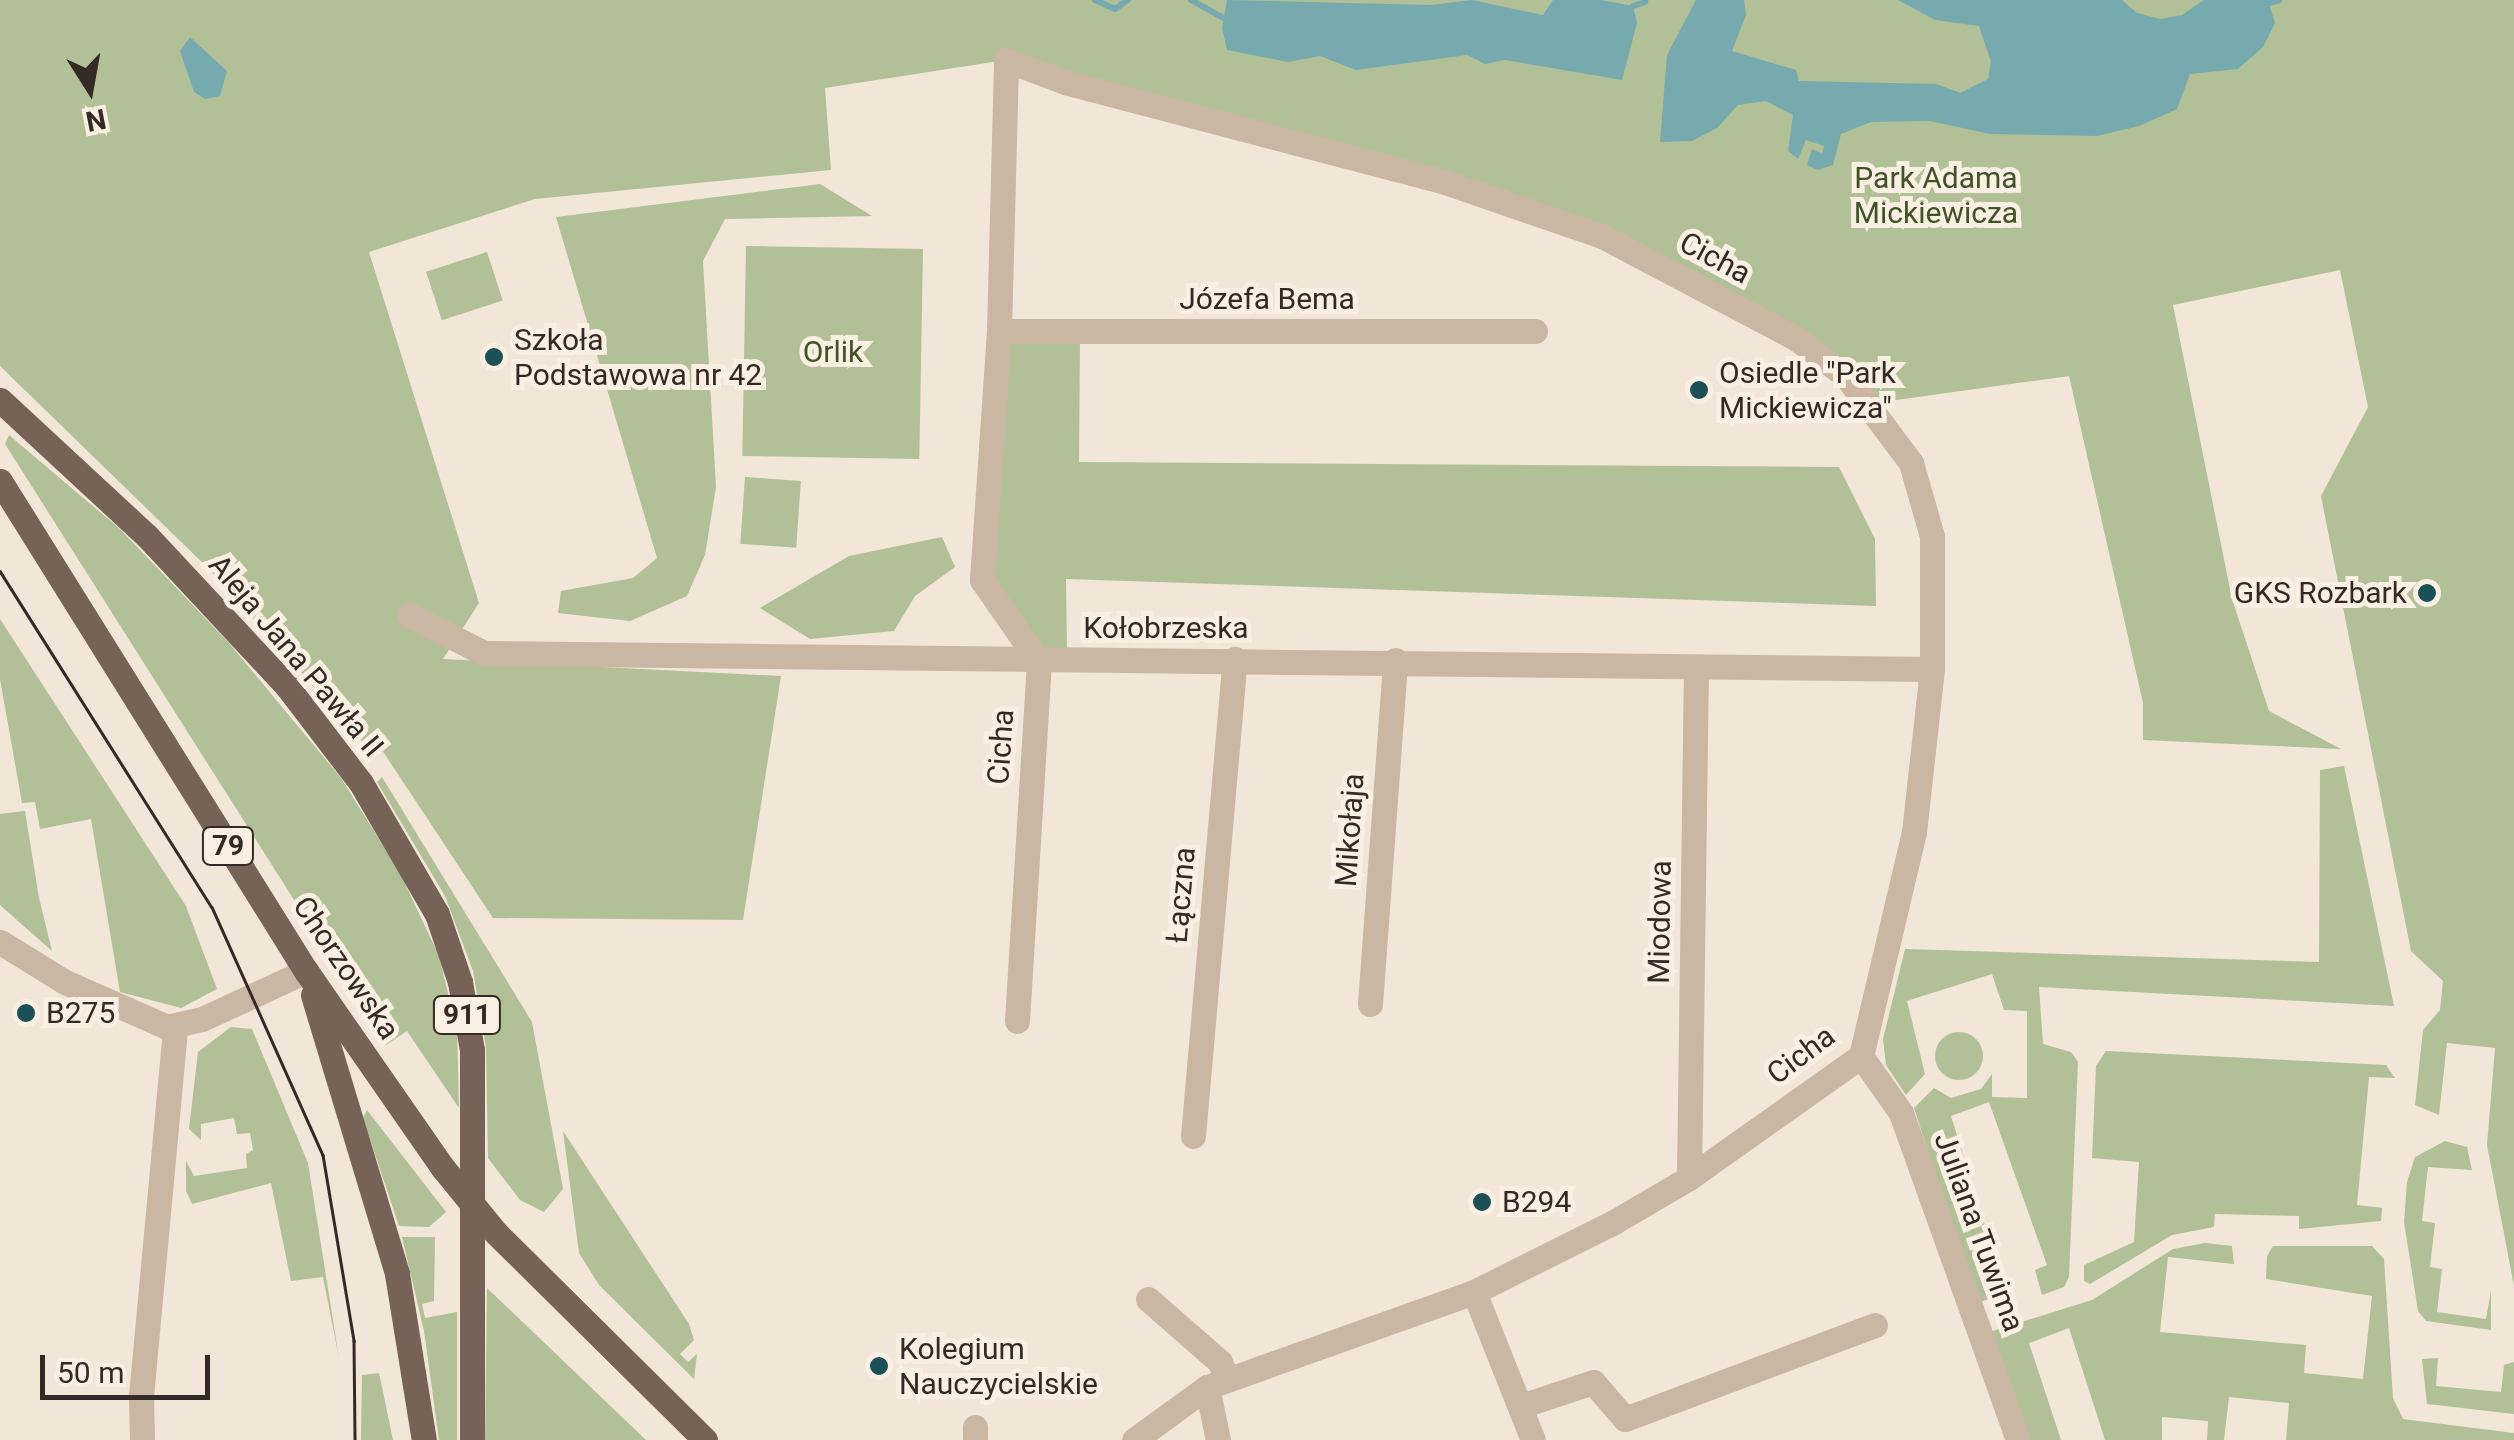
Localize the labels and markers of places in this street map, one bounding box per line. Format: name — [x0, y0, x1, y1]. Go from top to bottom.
place label: Szkoła Podstawowa nr 42 — [514, 322, 762, 392]
marker: Szkoła Podstawowa nr 42 — [483, 346, 505, 368]
place label: Osiedle "Park Mickiewicza" — [1719, 355, 1896, 426]
marker: Osiedle "Park Mickiewicza" — [1688, 379, 1710, 401]
place label: GKS Rozbark — [2234, 575, 2407, 611]
marker: GKS Rozbark — [2416, 582, 2438, 604]
place label: B275 — [46, 995, 115, 1031]
marker: B275 — [15, 1002, 37, 1024]
place label: B294 — [1502, 1184, 1571, 1220]
marker: B294 — [1471, 1191, 1493, 1213]
place label: Kolegium Nauczycielskie — [899, 1331, 1098, 1402]
marker: Kolegium Nauczycielskie — [868, 1355, 890, 1377]

